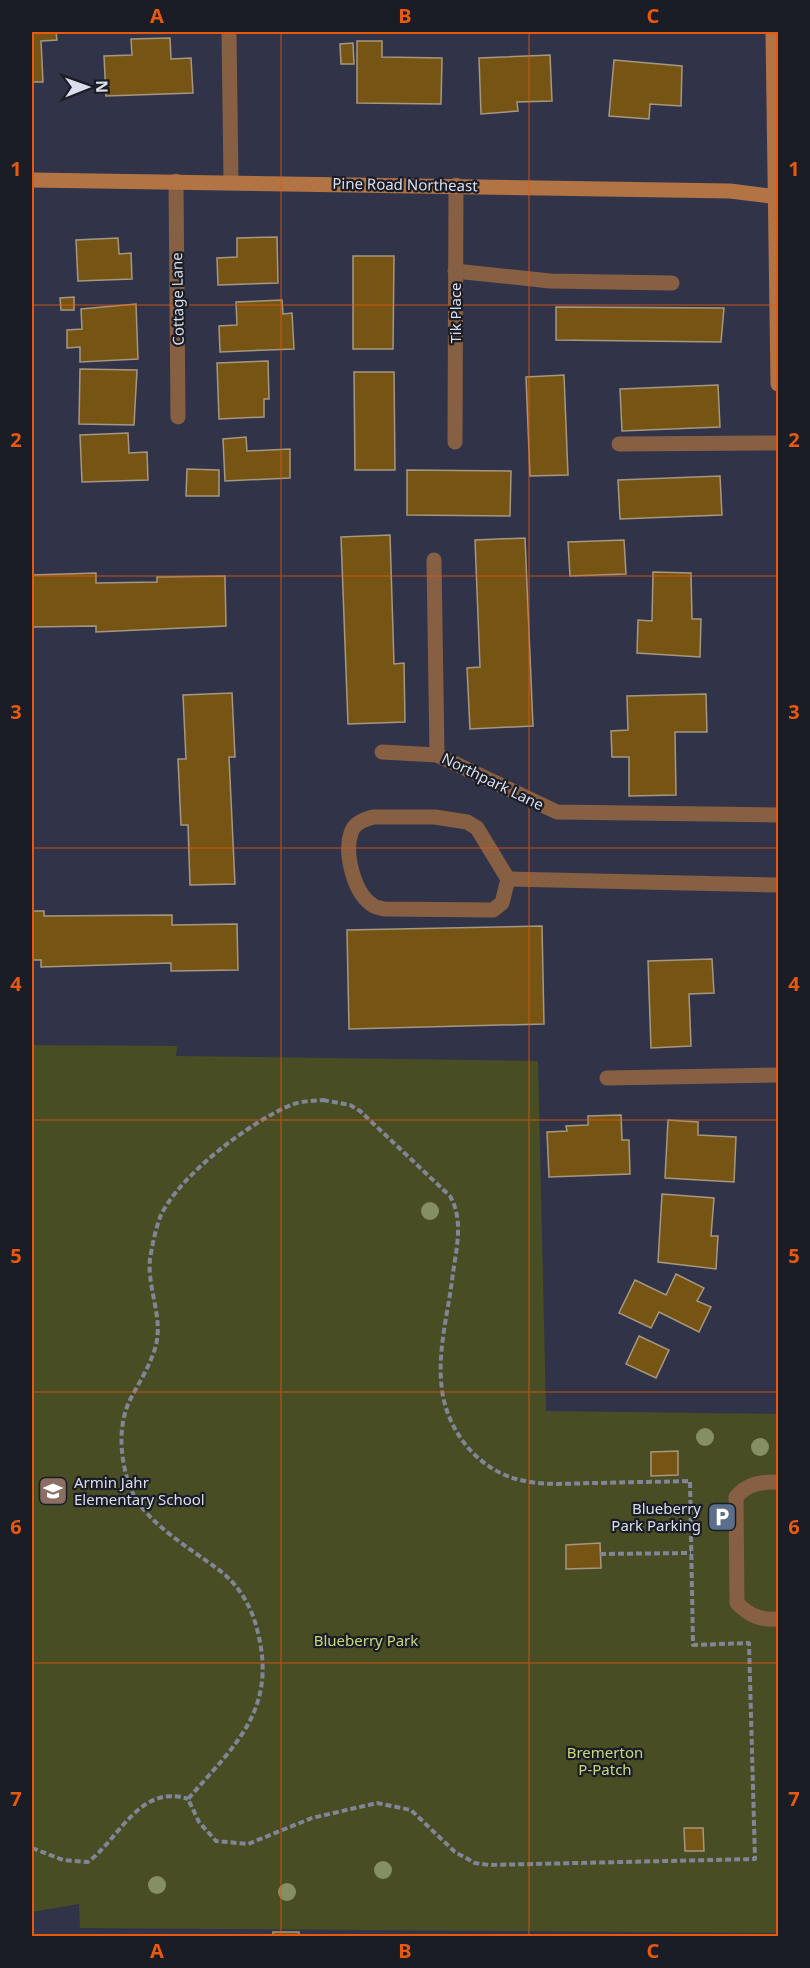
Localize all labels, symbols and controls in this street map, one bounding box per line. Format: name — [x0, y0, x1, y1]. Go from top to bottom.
text: A — [150, 2, 164, 29]
text: B — [398, 2, 412, 29]
text: C — [647, 2, 660, 29]
north arrow — [57, 57, 117, 117]
text: N — [91, 80, 113, 93]
text: 1 — [10, 155, 22, 182]
text: 1 — [788, 155, 800, 182]
street label: Pine Road Northeast — [332, 173, 478, 195]
street label: Cottage Lane — [166, 252, 188, 346]
street label: Tik Place — [445, 282, 465, 344]
text: 2 — [10, 426, 22, 453]
text: 2 — [788, 426, 800, 453]
text: 3 — [10, 698, 22, 725]
text: 3 — [788, 698, 800, 725]
street label: Northpark Lane — [439, 748, 547, 814]
text: 4 — [10, 970, 22, 997]
text: 4 — [788, 970, 800, 997]
text: 5 — [10, 1242, 22, 1269]
text: 5 — [788, 1242, 800, 1269]
place label: Armin Jahr Elementary School — [74, 1472, 205, 1509]
school or university icon: Armin Jahr Elementary School — [37, 1475, 69, 1507]
place label: Blueberry Park Parking — [611, 1498, 701, 1535]
parking icon: Blueberry Park Parking — [706, 1501, 738, 1533]
text: 6 — [10, 1513, 22, 1540]
text: 6 — [788, 1513, 800, 1540]
park label: Blueberry Park — [314, 1630, 418, 1650]
park label: Bremerton P-Patch — [567, 1742, 643, 1779]
text: 7 — [10, 1785, 22, 1812]
text: 7 — [788, 1785, 800, 1812]
text: A — [150, 1937, 164, 1964]
text: B — [398, 1937, 412, 1964]
text: C — [647, 1937, 660, 1964]

